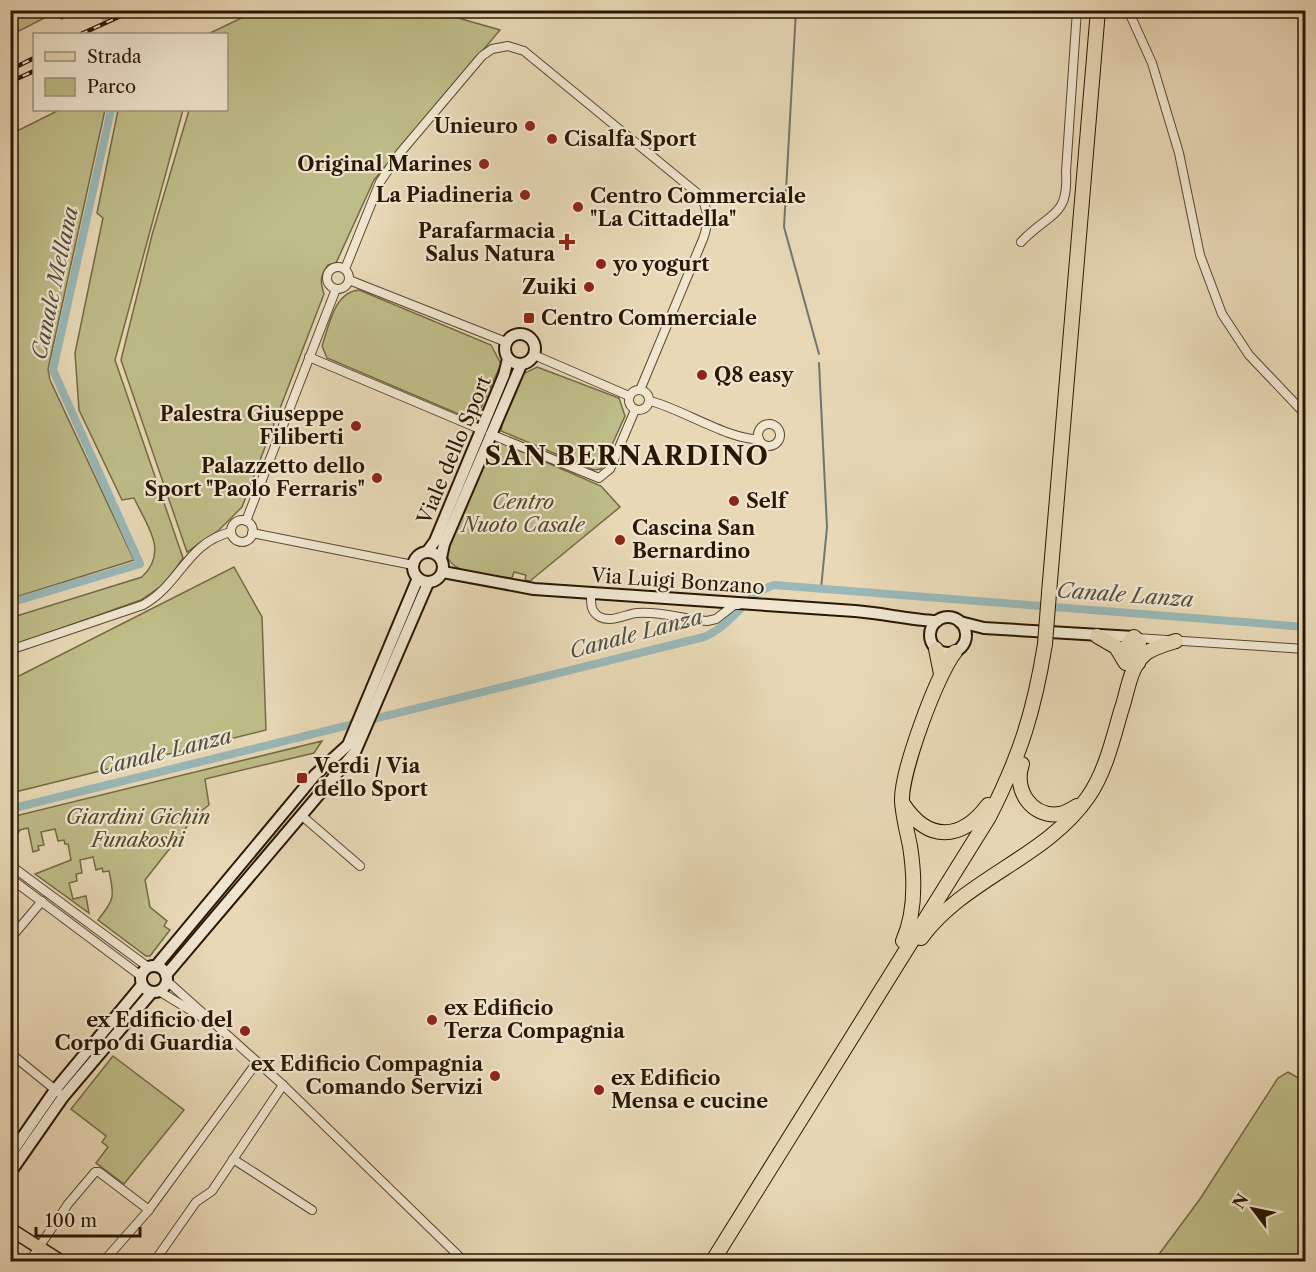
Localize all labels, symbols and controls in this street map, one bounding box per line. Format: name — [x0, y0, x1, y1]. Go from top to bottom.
legend — [33, 33, 228, 111]
text: Strada — [87, 46, 142, 68]
text: Parco — [87, 76, 136, 98]
place label: Unieuro — [434, 114, 518, 138]
marker: Unieuro — [523, 119, 537, 133]
place label: Cisalfa Sport — [564, 127, 697, 151]
marker: Cisalfa Sport — [545, 132, 559, 146]
place label: Original Marines — [297, 152, 472, 176]
marker: Original Marines — [477, 157, 491, 171]
place label: La Piadineria — [376, 183, 513, 207]
place label: Centro Commerciale "La Cittadella" — [590, 184, 806, 231]
marker: La Piadineria — [518, 188, 532, 202]
marker: Centro Commerciale "La Cittadella" — [571, 200, 585, 214]
water label: Canale Mellana — [26, 204, 83, 362]
place label: Parafarmacia Salus Natura — [418, 219, 555, 266]
marker: Parafarmacia Salus Natura — [560, 235, 574, 249]
place label: yo yogurt — [612, 252, 709, 276]
marker: yo yogurt — [594, 257, 608, 271]
place label: Zuiki — [522, 275, 577, 299]
marker: Zuiki — [582, 280, 596, 294]
place label: Centro Commerciale — [541, 306, 757, 330]
marker: Centro Commerciale — [522, 311, 536, 325]
place label: Q8 easy — [714, 363, 794, 387]
marker: Q8 easy — [695, 368, 709, 382]
street label: Viale dello Sport — [412, 372, 496, 529]
place label: Palestra Giuseppe Filiberti — [160, 402, 344, 449]
marker: Palestra Giuseppe Filiberti — [349, 419, 363, 433]
district label: SAN BERNARDINO — [485, 440, 769, 472]
place label: Palazzetto dello Sport "Paolo Ferraris" — [145, 454, 365, 501]
marker: Palazzetto dello Sport "Paolo Ferraris" — [370, 471, 384, 485]
place label: Self — [746, 489, 789, 513]
park label: Centro Nuoto Casale — [459, 490, 586, 537]
marker: Self — [727, 494, 741, 508]
place label: Cascina San Bernardino — [632, 516, 755, 563]
marker: Cascina San Bernardino — [613, 533, 627, 547]
street label: Via Luigi Bonzano — [589, 563, 766, 599]
water label: Canale Lanza — [1056, 577, 1195, 612]
water label: Canale Lanza — [566, 604, 706, 663]
water label: Canale Lanza — [95, 723, 235, 780]
place label: Verdi / Via dello Sport — [313, 754, 428, 801]
marker: Verdi / Via dello Sport — [295, 771, 309, 785]
park label: Giardini Gichin Funakoshi — [66, 805, 210, 852]
place label: ex Edificio Terza Compagnia — [444, 996, 625, 1043]
place label: ex Edificio del Corpo di Guardia — [54, 1008, 233, 1055]
marker: ex Edificio Terza Compagnia — [425, 1013, 439, 1027]
marker: ex Edificio del Corpo di Guardia — [238, 1024, 252, 1038]
place label: ex Edificio Compagnia Comando Servizi — [251, 1052, 483, 1099]
place label: ex Edificio Mensa e cucine — [611, 1066, 768, 1113]
marker: ex Edificio Compagnia Comando Servizi — [488, 1069, 502, 1083]
marker: ex Edificio Mensa e cucine — [592, 1083, 606, 1097]
north arrow — [1223, 1179, 1283, 1239]
text: N — [1228, 1190, 1252, 1212]
scale bar — [36, 1200, 140, 1238]
text: 100 m — [45, 1210, 97, 1232]

